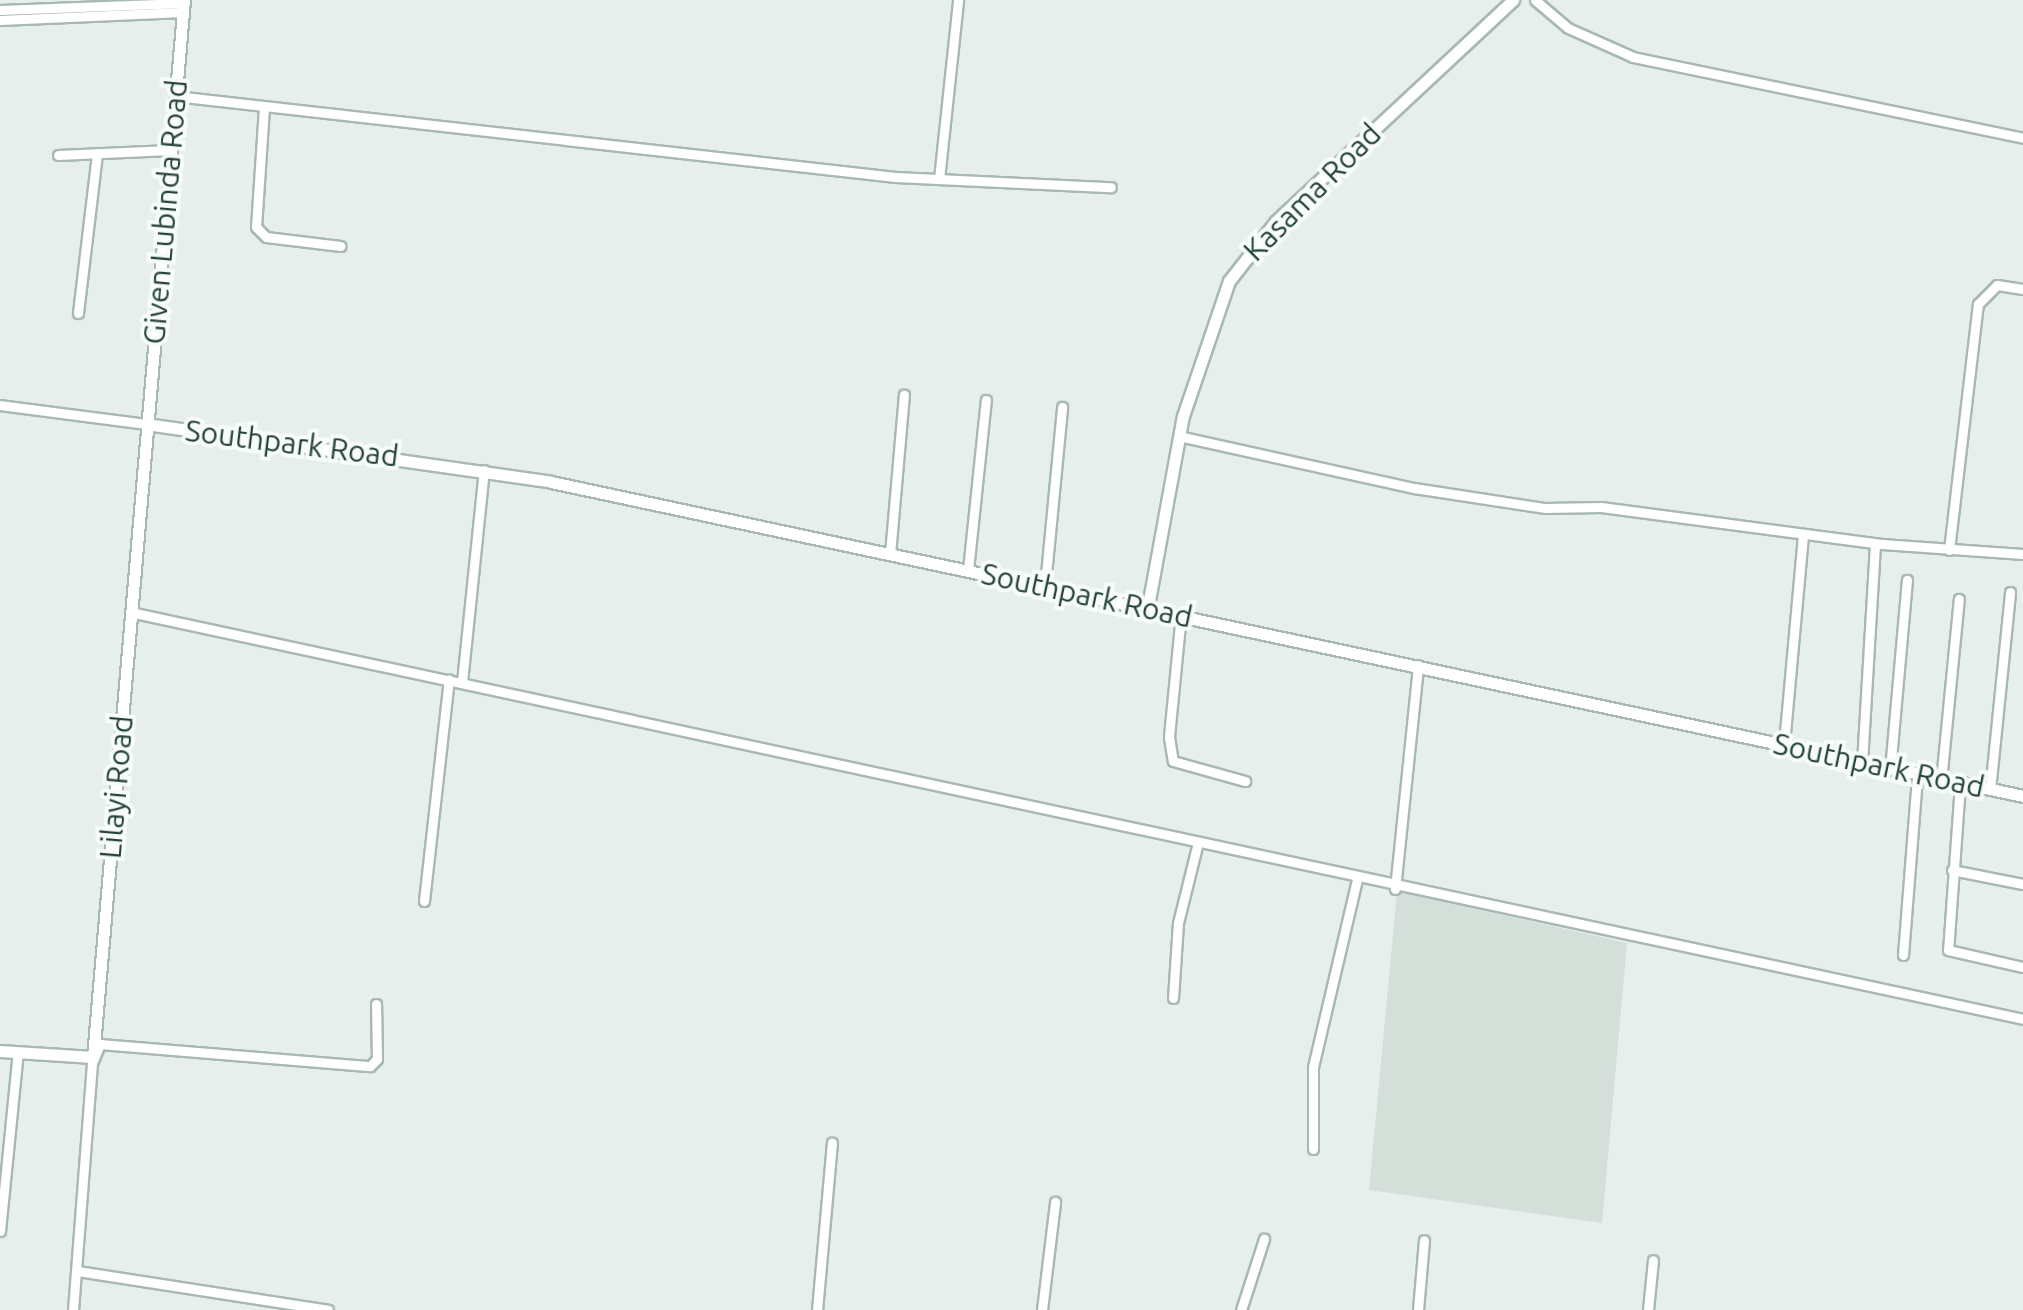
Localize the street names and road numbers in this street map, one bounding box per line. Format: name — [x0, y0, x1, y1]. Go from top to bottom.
street label: Given Lubinda Road — [135, 78, 195, 346]
street label: Kasama Road — [1236, 116, 1388, 268]
street label: Southpark Road — [183, 412, 401, 474]
street label: Southpark Road — [978, 555, 1196, 635]
street label: Lilayi Road — [92, 714, 140, 860]
street label: Southpark Road — [1770, 725, 1988, 805]

